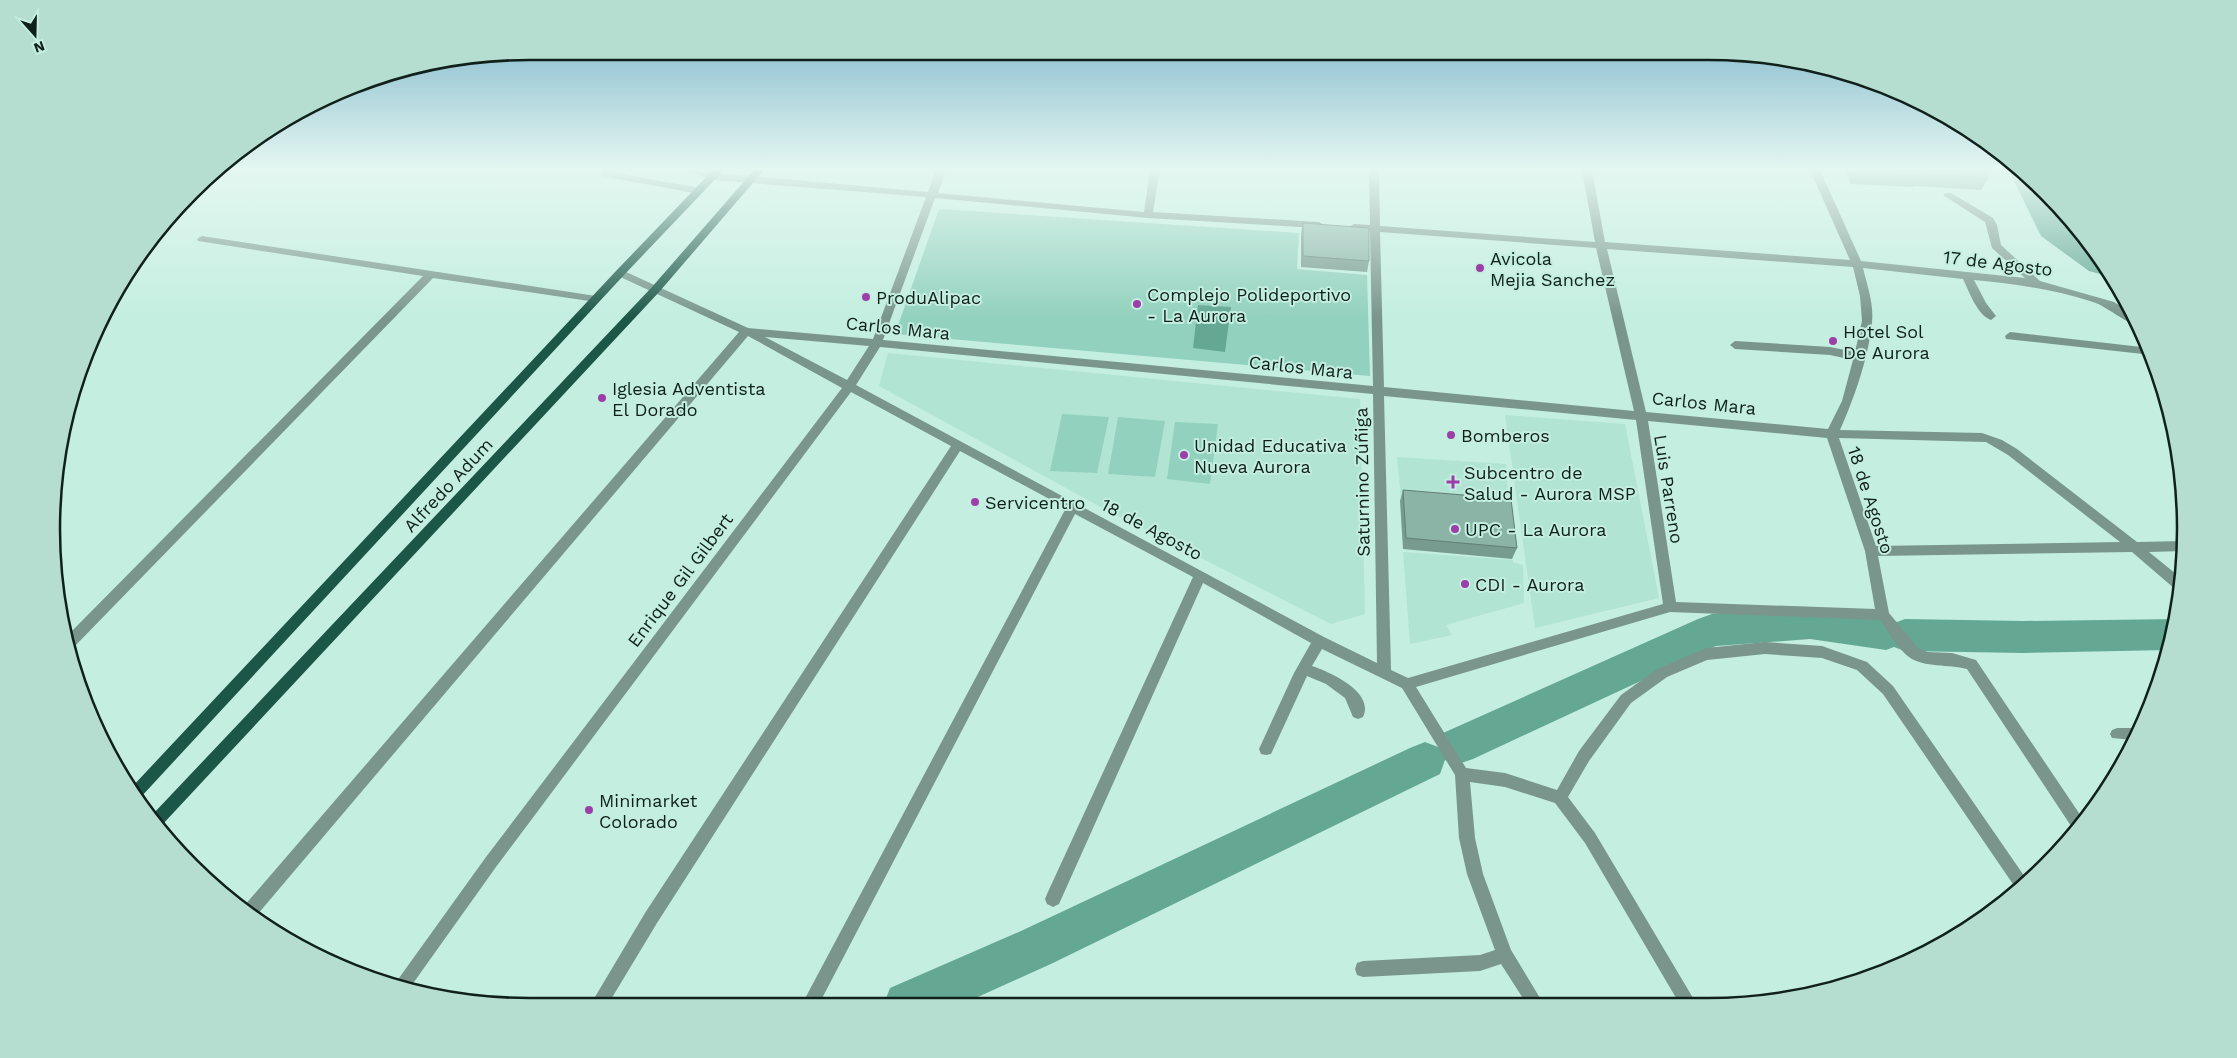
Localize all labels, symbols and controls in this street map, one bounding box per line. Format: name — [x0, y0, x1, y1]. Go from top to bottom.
north arrow — [10, 10, 60, 60]
text: N — [32, 38, 47, 57]
street label: 17 de Agosto — [1942, 246, 2054, 280]
place label: Avicola Mejia Sanchez — [1490, 248, 1615, 290]
marker: Avicola Mejia Sanchez — [1474, 262, 1486, 274]
place label: Complejo Polideportivo - La Aurora — [1147, 284, 1351, 326]
place label: ProduAlipac — [876, 287, 981, 308]
marker: ProduAlipac — [860, 291, 872, 303]
marker: Complejo Polideportivo - La Aurora — [1131, 298, 1143, 310]
street label: Carlos Mara — [845, 312, 951, 344]
place label: Hotel Sol De Aurora — [1843, 321, 1930, 363]
marker: Hotel Sol De Aurora — [1827, 335, 1839, 347]
street label: Carlos Mara — [1248, 351, 1354, 383]
place label: Iglesia Adventista El Dorado — [612, 378, 765, 420]
street label: Carlos Mara — [1651, 387, 1757, 419]
marker: Iglesia Adventista El Dorado — [596, 392, 608, 404]
street label: Saturnino Zúñiga — [1350, 407, 1374, 557]
place label: Bomberos — [1461, 425, 1550, 446]
marker: Bomberos — [1445, 429, 1457, 441]
street label: Luis Parreno — [1650, 433, 1688, 545]
street label: Alfredo Adum — [399, 434, 497, 536]
place label: Unidad Educativa Nueva Aurora — [1194, 435, 1347, 477]
street label: 18 de Agosto — [1844, 444, 1898, 556]
marker: Unidad Educativa Nueva Aurora — [1178, 449, 1190, 461]
place label: Subcentro de Salud - Aurora MSP — [1464, 462, 1636, 504]
marker: Subcentro de Salud - Aurora MSP — [1446, 475, 1460, 489]
place label: Servicentro — [985, 492, 1085, 513]
street label: 18 de Agosto — [1098, 494, 1206, 564]
marker: Servicentro — [969, 496, 981, 508]
street label: Enrique Gil Gilbert — [623, 509, 737, 651]
place label: UPC - La Aurora — [1465, 519, 1606, 540]
marker: UPC - La Aurora — [1449, 523, 1461, 535]
place label: CDI - Aurora — [1475, 574, 1584, 595]
marker: CDI - Aurora — [1459, 578, 1471, 590]
place label: Minimarket Colorado — [599, 790, 698, 832]
marker: Minimarket Colorado — [583, 804, 595, 816]

